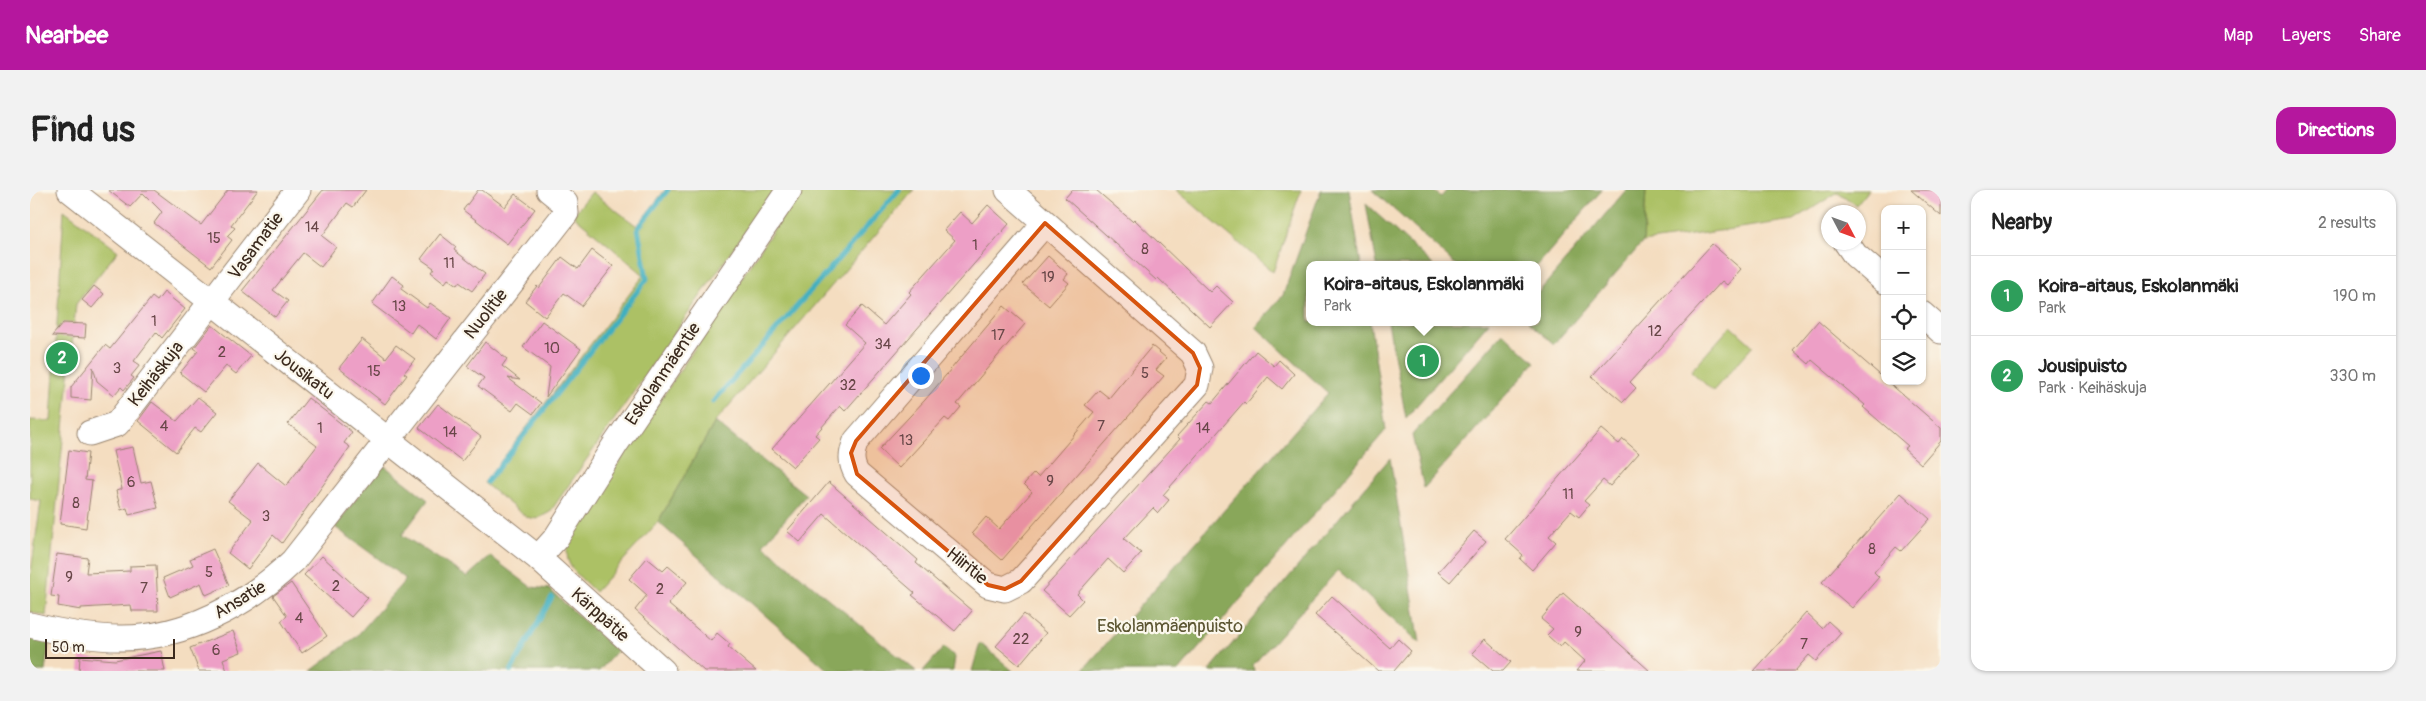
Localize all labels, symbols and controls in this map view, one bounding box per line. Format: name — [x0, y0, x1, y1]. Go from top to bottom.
text: Nearbee — [25, 21, 108, 50]
text: Map — [2224, 24, 2253, 47]
text: Layers — [2281, 24, 2331, 47]
text: Share — [2359, 24, 2401, 47]
button: Directions — [2276, 107, 2396, 154]
text: Find us — [30, 108, 135, 152]
north arrow — [1821, 205, 1866, 250]
map controls — [1881, 205, 1926, 385]
button: + — [1881, 205, 1926, 250]
street label: Vasamatie — [223, 208, 289, 284]
text: Nearby — [1991, 209, 2052, 236]
text: 2 results — [2318, 213, 2376, 233]
house number: 14 — [305, 218, 320, 237]
house number: 15 — [207, 229, 221, 248]
house number: 1 — [972, 236, 978, 255]
house number: 8 — [1141, 240, 1149, 259]
button: − — [1881, 250, 1926, 295]
house number: 11 — [443, 254, 455, 273]
popup — [1306, 261, 1541, 326]
house number: 19 — [1041, 268, 1055, 287]
text: Koira-aitaus, Eskolanmäki — [1323, 272, 1524, 296]
text: Koira-aitaus, Eskolanmäki — [2038, 274, 2238, 298]
street label: Nuolitie — [459, 284, 513, 344]
text: 1 — [2004, 286, 2010, 306]
text: 190 m — [2333, 286, 2376, 306]
button: locate — [1881, 295, 1926, 340]
text: Park — [1323, 296, 1351, 316]
house number: 13 — [392, 297, 406, 316]
text: Park — [2038, 298, 2066, 318]
house number: 1 — [151, 312, 157, 331]
street label: Eskolanmäentie — [620, 318, 706, 430]
house number: 12 — [1648, 322, 1662, 341]
house number: 17 — [991, 326, 1005, 345]
house number: 34 — [874, 335, 892, 354]
street label: Keihäskuja — [123, 337, 189, 411]
pin: 2 — [46, 339, 78, 377]
house number: 10 — [544, 339, 560, 358]
button: layers — [1881, 340, 1926, 385]
pin: 1 — [1407, 342, 1439, 380]
house number: 2 — [218, 343, 226, 362]
street label: Jousikatu — [269, 343, 339, 405]
text: Jousipuisto — [2038, 354, 2127, 378]
house number: 3 — [113, 359, 121, 378]
house number: 15 — [367, 362, 381, 381]
your location — [908, 363, 934, 389]
house number: 5 — [1141, 364, 1149, 383]
text: 2 — [2003, 366, 2011, 386]
text: 330 m — [2330, 366, 2376, 386]
house number: 32 — [840, 376, 856, 395]
text: Park · Keihäskuja — [2038, 378, 2147, 398]
house number: 4 — [160, 417, 169, 436]
house number: 7 — [1097, 417, 1105, 436]
house number: 1 — [317, 419, 323, 438]
house number: 14 — [1196, 419, 1211, 438]
house number: 14 — [443, 423, 458, 442]
house number: 13 — [899, 431, 913, 450]
house number: 9 — [1046, 472, 1054, 491]
house number: 6 — [127, 473, 135, 492]
house number: 11 — [1562, 485, 1574, 504]
house number: 8 — [72, 494, 80, 513]
house number: 3 — [262, 507, 270, 526]
house number: 8 — [1868, 540, 1876, 559]
street label: Hiiritie — [942, 542, 993, 590]
house number: 5 — [205, 563, 213, 582]
house number: 9 — [65, 568, 73, 587]
street label: Ansatie — [210, 575, 270, 624]
house number: 2 — [332, 577, 340, 596]
house number: 7 — [140, 579, 148, 598]
house number: 2 — [656, 580, 664, 599]
street label: Kärppätie — [566, 583, 634, 647]
house number: 4 — [295, 609, 304, 628]
park label: Eskolanmäenpuisto — [1097, 615, 1243, 638]
house number: 9 — [1574, 623, 1582, 642]
house number: 22 — [1013, 630, 1029, 649]
house number: 7 — [1800, 635, 1808, 654]
scale bar — [45, 636, 175, 659]
text: 50 m — [52, 639, 85, 656]
house number: 6 — [212, 641, 220, 660]

